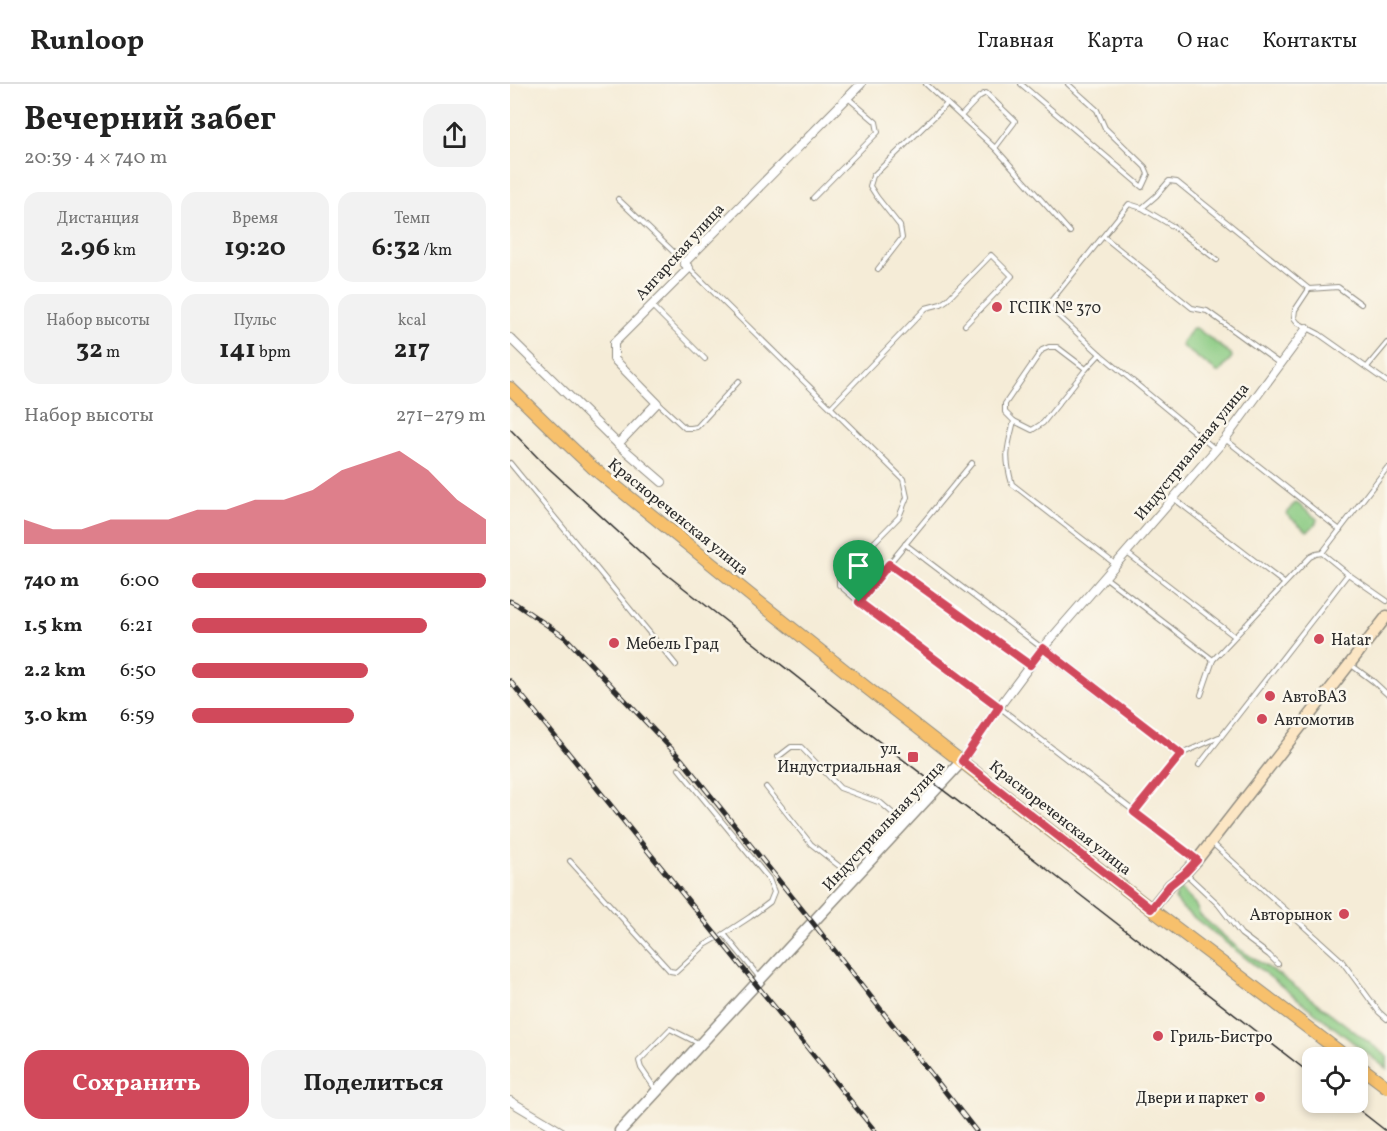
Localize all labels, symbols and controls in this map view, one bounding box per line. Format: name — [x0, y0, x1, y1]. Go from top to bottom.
text: Runloop — [30, 22, 144, 61]
text: Главная — [977, 27, 1054, 56]
text: Карта — [1087, 27, 1144, 56]
text: О нас — [1177, 27, 1229, 56]
text: Контакты — [1262, 27, 1357, 56]
text: Вечерний забег — [24, 98, 276, 144]
button: share — [423, 104, 486, 167]
text: 20:39 · 4 × 740 m — [24, 144, 167, 172]
street label: Ангарская улица — [631, 199, 730, 306]
text: Дистанция — [57, 208, 139, 230]
text: Время — [232, 208, 278, 230]
text: Темп — [394, 208, 430, 230]
text: 2.96 — [60, 230, 110, 266]
text: 19:20 — [224, 230, 286, 266]
text: 6:32 — [372, 230, 420, 266]
text: km — [110, 240, 136, 262]
text: /km — [420, 240, 452, 262]
place label: ГСПК № 370 — [1009, 298, 1101, 320]
marker: ГСПК № 370 — [990, 300, 1004, 314]
text: Набор высоты — [46, 310, 150, 332]
text: Пульс — [233, 310, 277, 332]
text: kcal — [398, 310, 426, 332]
text: 32 — [76, 332, 103, 368]
text: 141 — [219, 332, 256, 368]
text: 217 — [394, 332, 430, 368]
text: m — [103, 342, 120, 364]
text: bpm — [256, 342, 291, 364]
street label: Индустриальная улица — [1130, 379, 1255, 526]
text: Набор высоты — [24, 402, 154, 430]
text: 271–279 m — [396, 402, 486, 430]
street label: Краснореченская улица — [603, 454, 753, 581]
pin — [833, 540, 884, 602]
icon: arrive — [842, 549, 875, 582]
text: 740 m — [24, 567, 79, 595]
text: 6:00 — [120, 567, 159, 595]
text: 1.5 km — [24, 612, 83, 640]
text: 6:21 — [120, 612, 153, 640]
place label: Hatar — [1331, 630, 1371, 652]
marker: Hatar — [1312, 632, 1326, 646]
place label: Мебель Град — [626, 634, 719, 656]
marker: Мебель Град — [607, 636, 621, 650]
text: 2.2 km — [24, 657, 86, 685]
text: 6:50 — [120, 657, 156, 685]
place label: АвтоВАЗ — [1282, 687, 1347, 709]
marker: АвтоВАЗ — [1263, 689, 1277, 703]
text: 3.0 km — [24, 702, 88, 730]
text: 6:59 — [120, 702, 154, 730]
place label: Автомотив — [1274, 710, 1354, 732]
marker: Автомотив — [1255, 712, 1269, 726]
place label: ул. Индустриальная — [777, 739, 901, 779]
marker: ул. Индустриальная — [906, 750, 920, 764]
street label: Индустриальная улица — [818, 756, 951, 896]
street label: Краснореченская улица — [984, 756, 1136, 881]
place label: Авторынок — [1249, 905, 1332, 927]
marker: Авторынок — [1337, 907, 1351, 921]
place label: Гриль-Бистро — [1170, 1027, 1273, 1049]
marker: Гриль-Бистро — [1151, 1029, 1165, 1043]
map controls — [1302, 1047, 1368, 1113]
button: locate — [1302, 1047, 1368, 1113]
button: Сохранить — [24, 1050, 249, 1119]
button: Поделиться — [261, 1050, 486, 1119]
place label: Двери и паркет — [1136, 1088, 1248, 1110]
marker: Двери и паркет — [1253, 1090, 1267, 1104]

